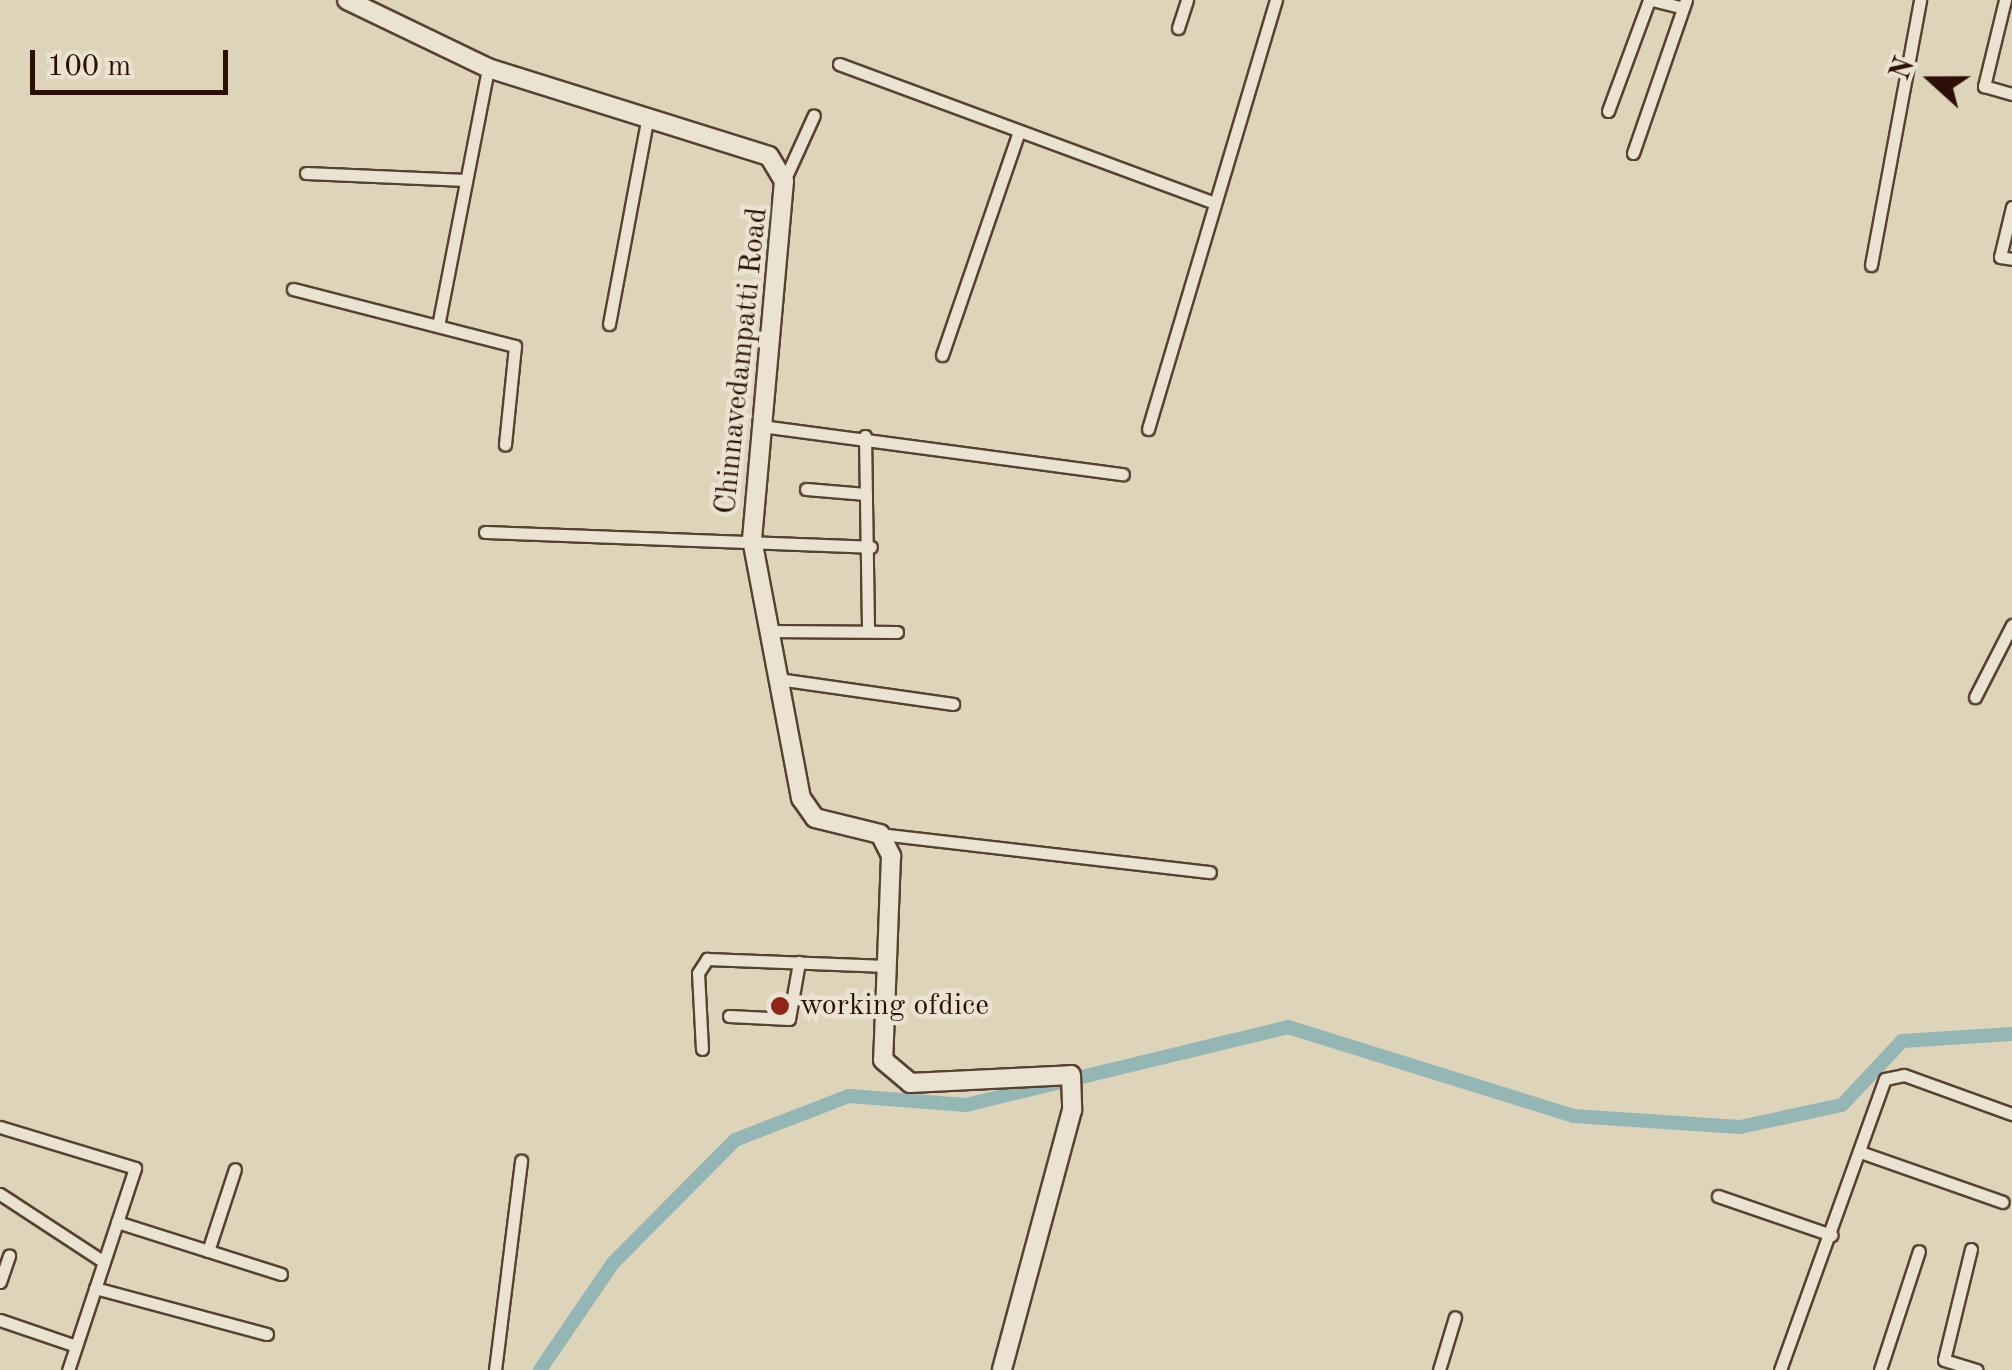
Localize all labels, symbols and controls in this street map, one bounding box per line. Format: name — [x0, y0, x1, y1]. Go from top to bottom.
scale bar — [35, 30, 232, 92]
north arrow — [1882, 30, 1982, 130]
text: 100 m — [47, 52, 131, 82]
text: N — [1887, 54, 1921, 84]
street label: Chinnavedampatti Road — [708, 206, 776, 516]
place label: working ofdice — [800, 988, 989, 1024]
marker: working ofdice — [769, 995, 791, 1017]

